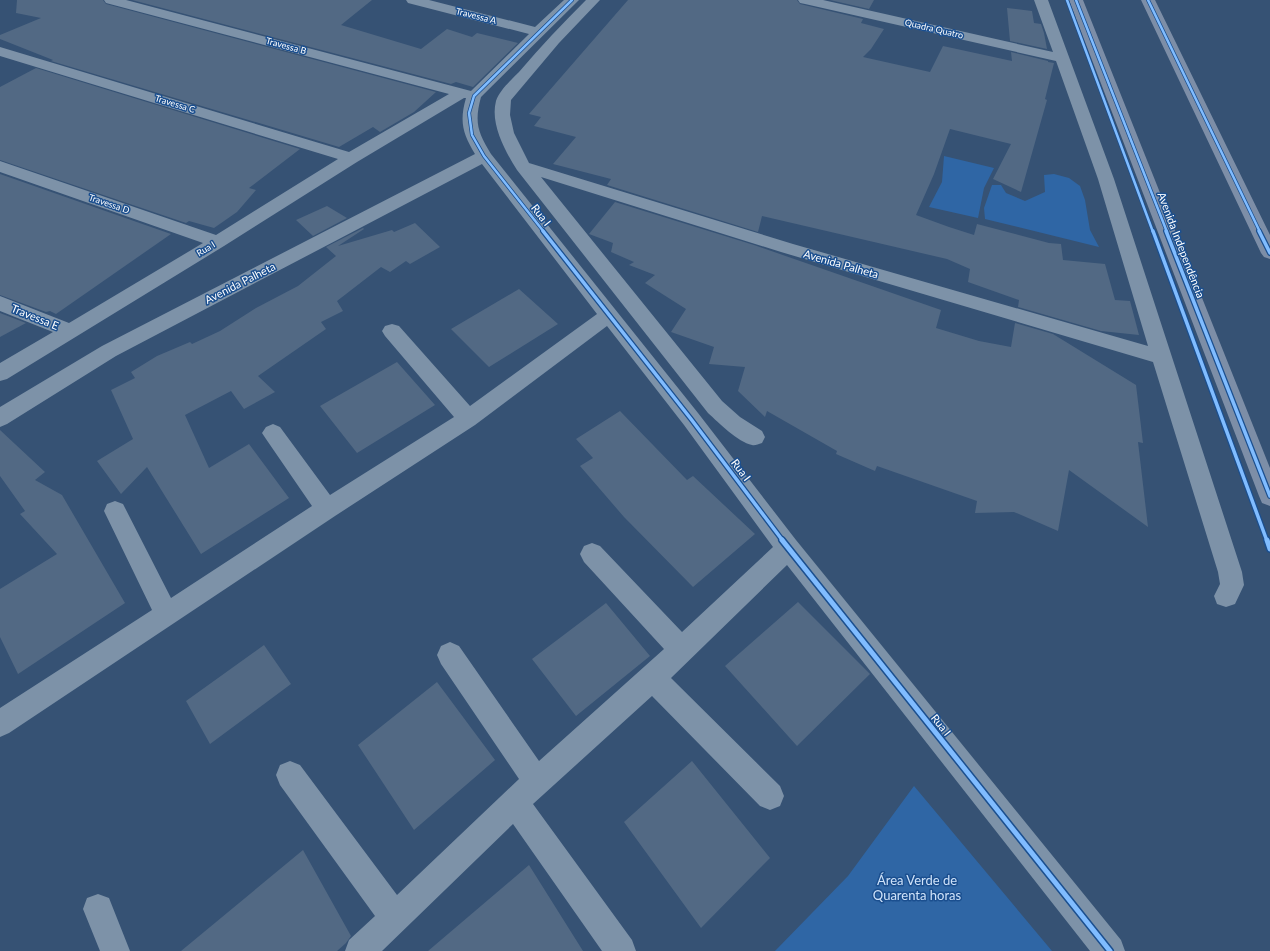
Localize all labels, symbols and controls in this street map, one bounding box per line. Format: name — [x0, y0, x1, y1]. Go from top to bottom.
street label: Travessa A — [455, 5, 498, 26]
street label: Quadra Quatro — [904, 16, 964, 41]
street label: Travessa B — [265, 35, 308, 56]
street label: Travessa C — [154, 92, 197, 115]
street label: Avenida Independência — [1155, 190, 1208, 300]
street label: Travessa D — [87, 191, 131, 216]
street label: Rua I — [529, 201, 554, 228]
street label: Rua I — [194, 239, 217, 258]
street label: Avenida Palheta — [802, 247, 880, 280]
street label: Avenida Palheta — [202, 259, 277, 306]
street label: Travessa E — [10, 301, 61, 332]
street label: Rua I — [729, 456, 754, 483]
street label: Rua I — [929, 711, 954, 738]
park label: Área Verde de Quarenta horas — [873, 872, 962, 903]

